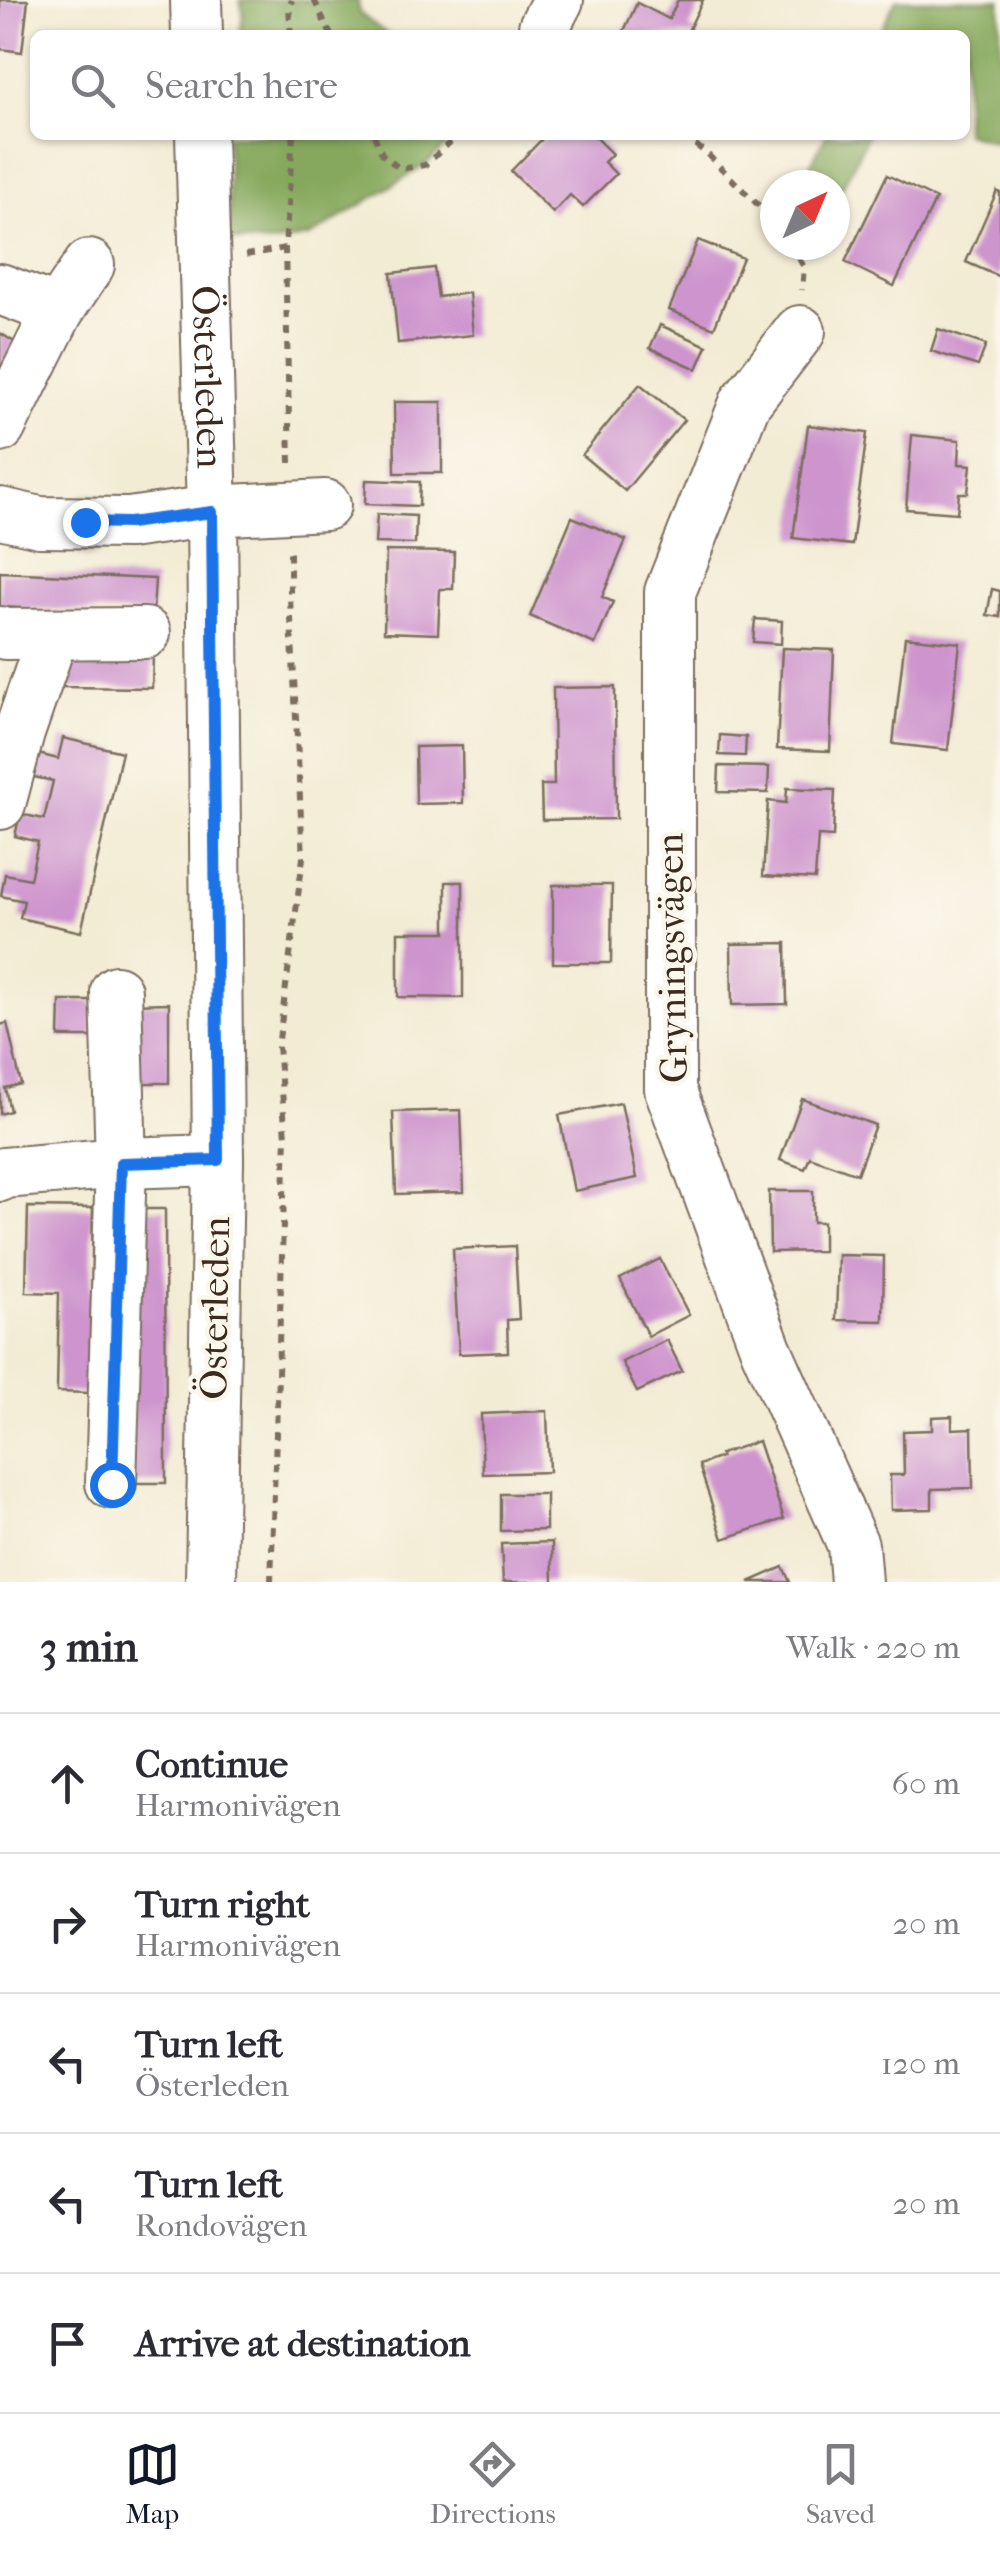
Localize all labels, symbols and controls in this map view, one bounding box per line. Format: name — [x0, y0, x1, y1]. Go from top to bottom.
search box — [30, 30, 970, 140]
icon: search — [65, 58, 120, 113]
text: Search here — [145, 63, 338, 108]
north arrow — [760, 170, 850, 260]
street label: Österleden — [183, 285, 233, 469]
route end — [63, 500, 109, 546]
street label: Gryningsvägen — [647, 833, 697, 1083]
street label: Österleden — [191, 1216, 239, 1400]
route start — [90, 1462, 136, 1508]
text: 3 min — [40, 1623, 138, 1672]
text: Walk · 220 m — [786, 1629, 960, 1666]
text: Continue — [135, 1742, 288, 1787]
icon: ahead — [40, 1756, 95, 1811]
text: 60 m — [892, 1765, 960, 1802]
text: Harmonivägen — [135, 1787, 341, 1824]
text: Turn right — [135, 1882, 310, 1927]
icon: right — [40, 1896, 95, 1951]
text: 20 m — [892, 1905, 960, 1942]
text: Harmonivägen — [135, 1927, 341, 1964]
text: Turn left — [135, 2022, 283, 2067]
icon: left — [40, 2036, 95, 2091]
text: 120 m — [881, 2045, 960, 2082]
text: Österleden — [135, 2067, 289, 2104]
text: Turn left — [135, 2162, 283, 2207]
icon: left — [40, 2176, 95, 2231]
text: 20 m — [892, 2185, 960, 2222]
text: Rondovägen — [135, 2207, 307, 2244]
icon: arrive — [40, 2316, 95, 2371]
text: Arrive at destination — [135, 2321, 471, 2366]
tab: Map — [125, 2437, 180, 2530]
tab: Directions — [430, 2437, 556, 2530]
tab: Saved — [806, 2437, 875, 2530]

